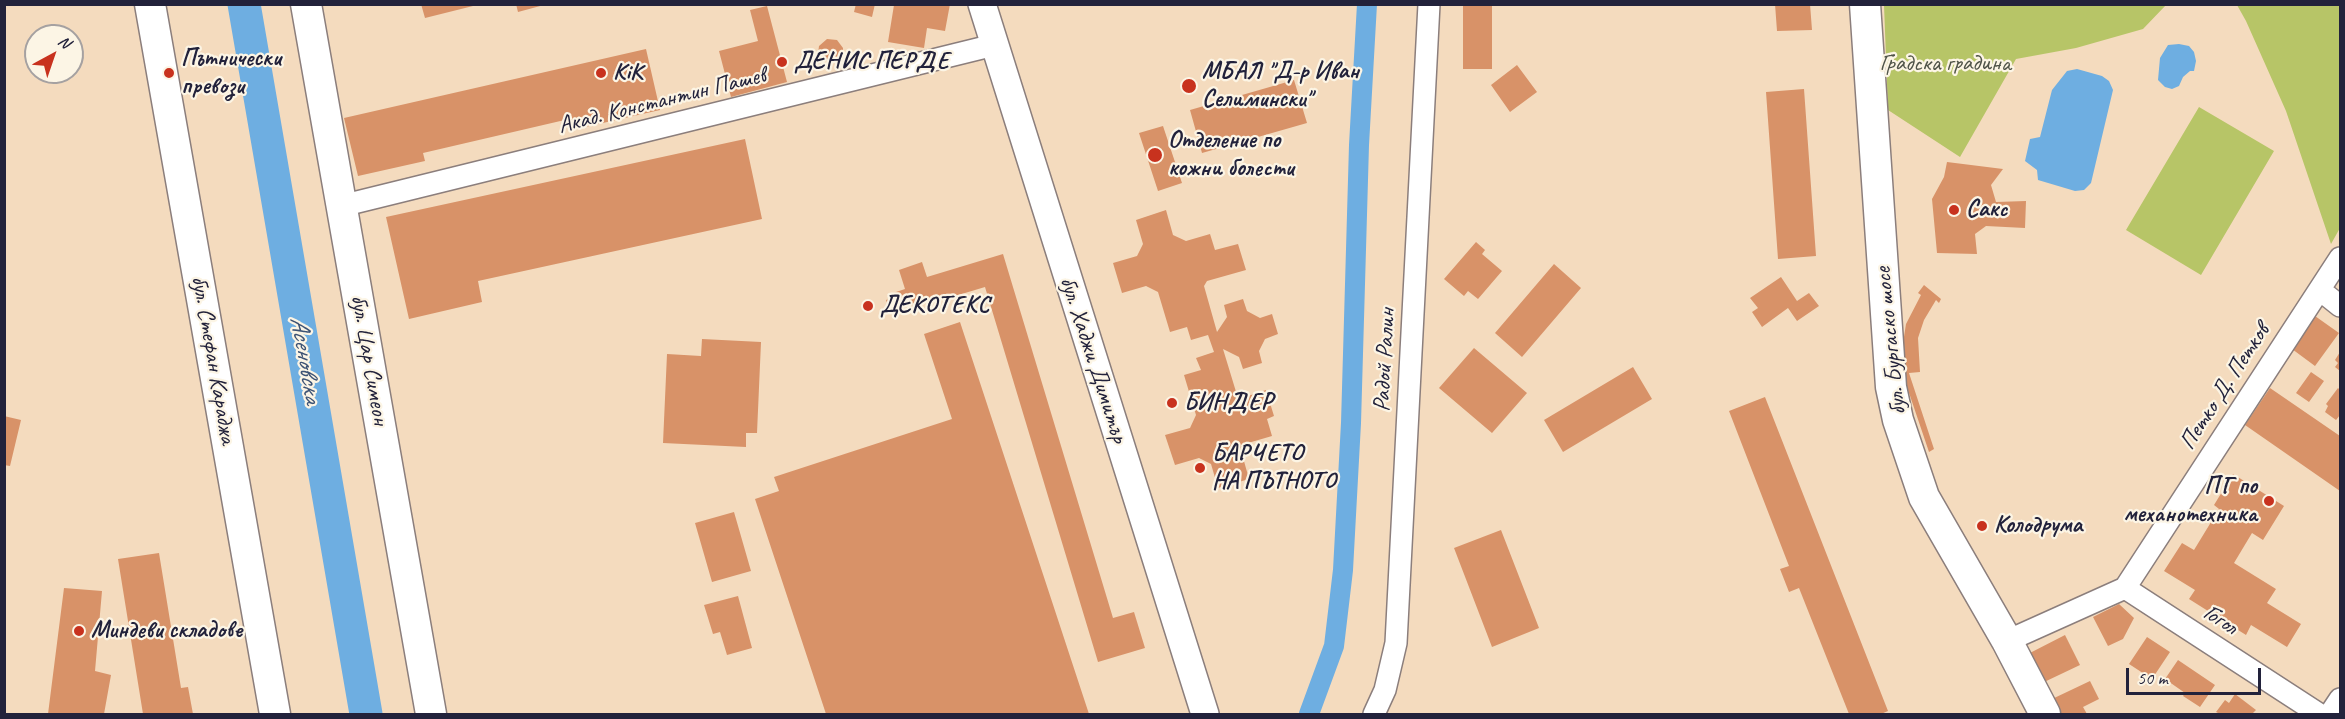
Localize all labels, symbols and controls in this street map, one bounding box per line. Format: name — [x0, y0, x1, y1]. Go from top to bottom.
north arrow — [24, 24, 84, 84]
text: N — [54, 31, 75, 53]
place label: Пътнически превози — [181, 45, 281, 101]
place label: ДЕНИС ПЕРДЕ — [794, 48, 949, 76]
park label: Градска градина — [1879, 50, 2011, 78]
marker: ДЕНИС ПЕРДЕ — [775, 55, 789, 69]
place label: МБАЛ "Д-р Иван Селимински" — [1202, 58, 1359, 114]
place label: KiK — [613, 59, 642, 87]
street label: Акад. Константин Пашев — [555, 61, 769, 141]
marker: Пътнически превози — [162, 66, 176, 80]
marker: KiK — [594, 66, 608, 80]
marker: МБАЛ "Д-р Иван Селимински" — [1180, 77, 1198, 95]
place label: Отделение по кожни болести — [1168, 127, 1294, 183]
marker: Отделение по кожни болести — [1146, 146, 1164, 164]
place label: Сакс — [1966, 196, 2007, 224]
marker: Сакс — [1947, 203, 1961, 217]
street label: бул. Бургаско шосе — [1869, 266, 1913, 416]
street label: бул. Хаджи Димитър — [1053, 273, 1133, 447]
street label: бул. Стефан Караджа — [184, 274, 242, 446]
place label: ДЕКОТЕКС — [880, 292, 990, 320]
street label: бул. Цар Симеон — [343, 293, 395, 427]
marker: ДЕКОТЕКС — [861, 299, 875, 313]
street label: Радой Ралин — [1368, 308, 1402, 412]
water label: Асеновска — [282, 314, 328, 406]
street label: Петко Д. Петков — [2174, 319, 2276, 455]
place label: БИНДЕР — [1184, 389, 1272, 417]
marker: БИНДЕР — [1165, 396, 1179, 410]
place label: БАРЧЕТО НА ПЪТНОТО — [1212, 440, 1336, 496]
marker: БАРЧЕТО НА ПЪТНОТО — [1193, 461, 1207, 475]
place label: ПГ по механотехника — [2124, 473, 2257, 529]
marker: ПГ по механотехника — [2262, 494, 2276, 508]
place label: Колодрума — [1994, 512, 2082, 540]
marker: Колодрума — [1975, 519, 1989, 533]
street label: Гогол — [2198, 598, 2242, 642]
place label: Миндеви складове — [91, 617, 242, 645]
marker: Миндеви складове — [72, 624, 86, 638]
scale bar — [2129, 656, 2264, 694]
text: 50 m — [2137, 667, 2168, 689]

